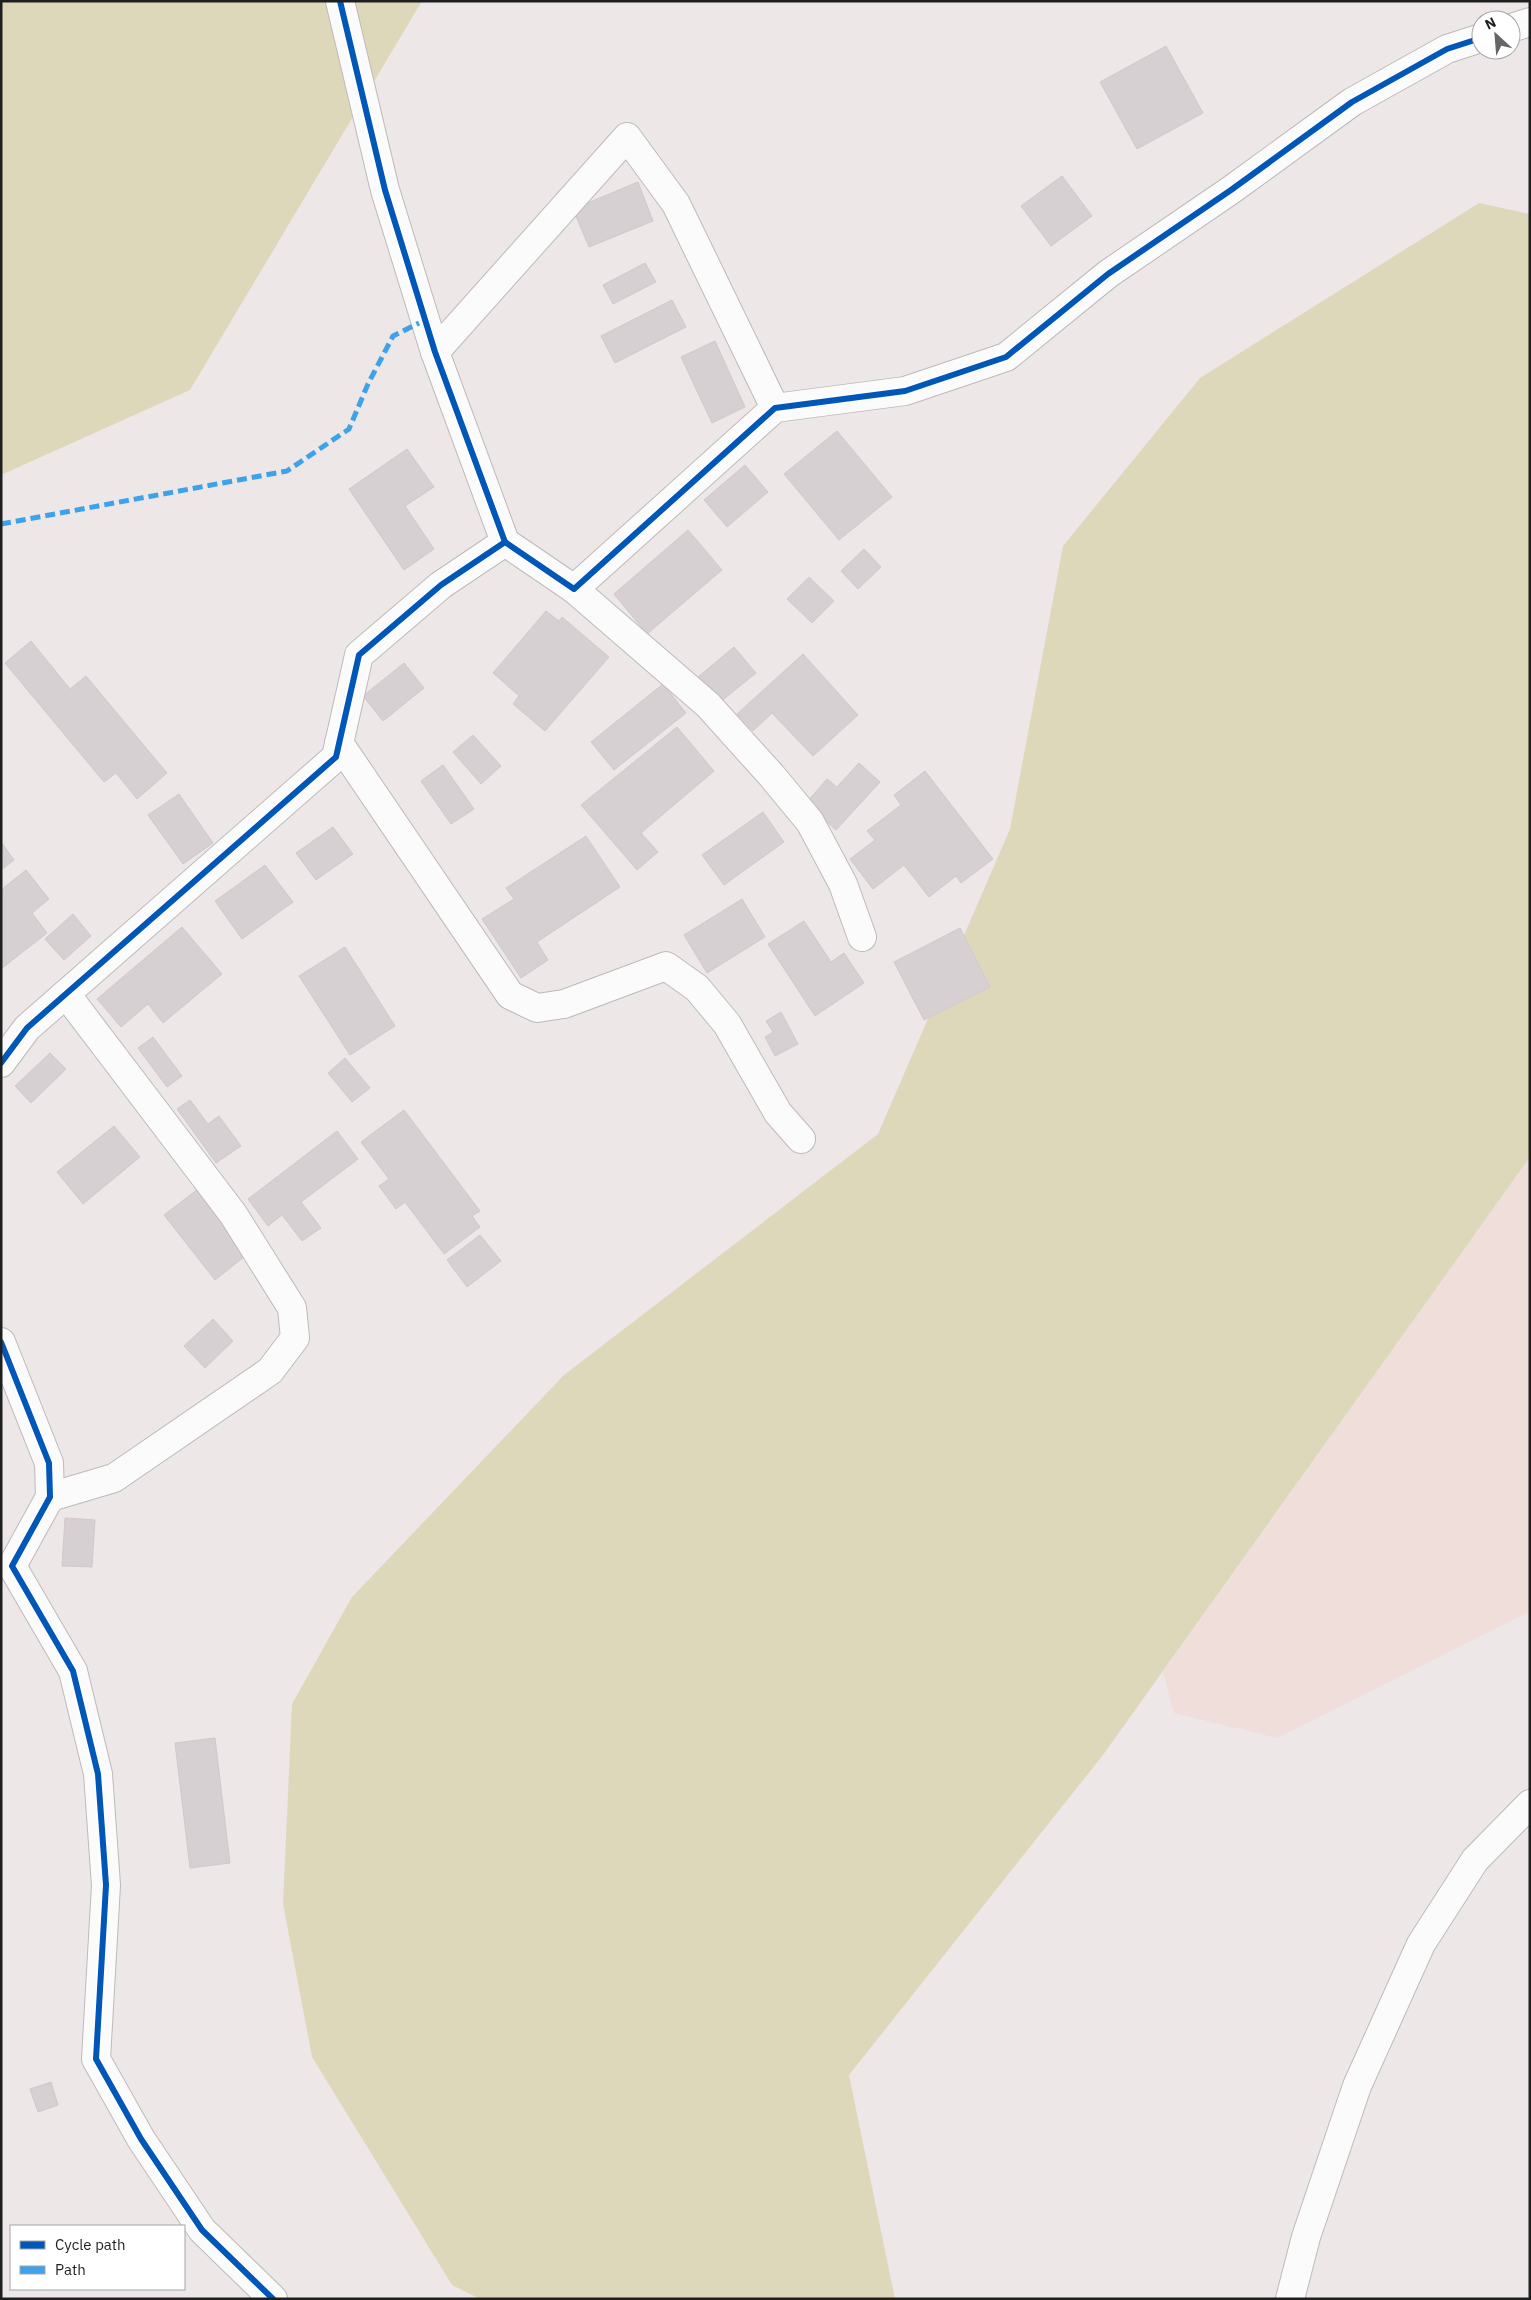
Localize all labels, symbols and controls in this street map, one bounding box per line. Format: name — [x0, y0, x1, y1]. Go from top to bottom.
north arrow — [1471, 10, 1521, 60]
text: N — [1482, 13, 1499, 34]
legend — [10, 2225, 185, 2290]
text: Cycle path — [55, 2235, 126, 2254]
text: Path — [55, 2260, 86, 2279]

